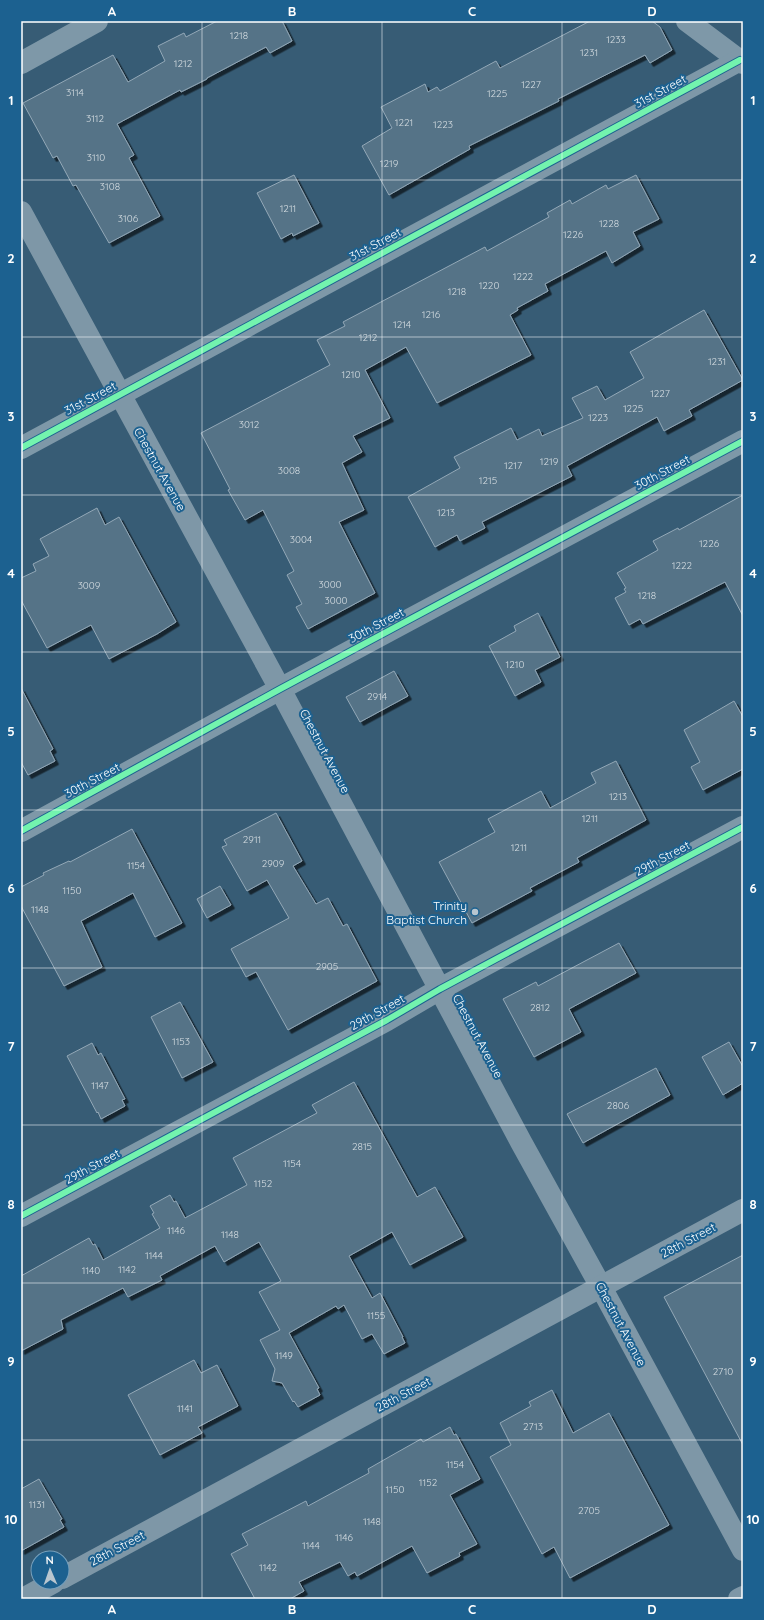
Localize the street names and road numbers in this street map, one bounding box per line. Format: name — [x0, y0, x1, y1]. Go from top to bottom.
street label: 31st Street — [632, 71, 688, 111]
street label: 31st Street — [347, 224, 403, 264]
street label: 31st Street — [62, 378, 118, 418]
street label: Chestnut Avenue — [131, 425, 189, 514]
street label: 30th Street — [632, 451, 692, 493]
street label: 30th Street — [346, 604, 406, 646]
street label: Chestnut Avenue — [296, 706, 354, 796]
street label: 30th Street — [62, 759, 122, 801]
street label: 29th Street — [632, 837, 692, 879]
street label: 29th Street — [347, 991, 407, 1033]
street label: Chestnut Avenue — [449, 991, 507, 1081]
street label: 29th Street — [62, 1145, 122, 1187]
street label: 28th Street — [658, 1219, 718, 1261]
street label: Chestnut Avenue — [592, 1279, 650, 1369]
street label: 28th Street — [373, 1373, 433, 1415]
street label: 28th Street — [87, 1527, 147, 1569]

